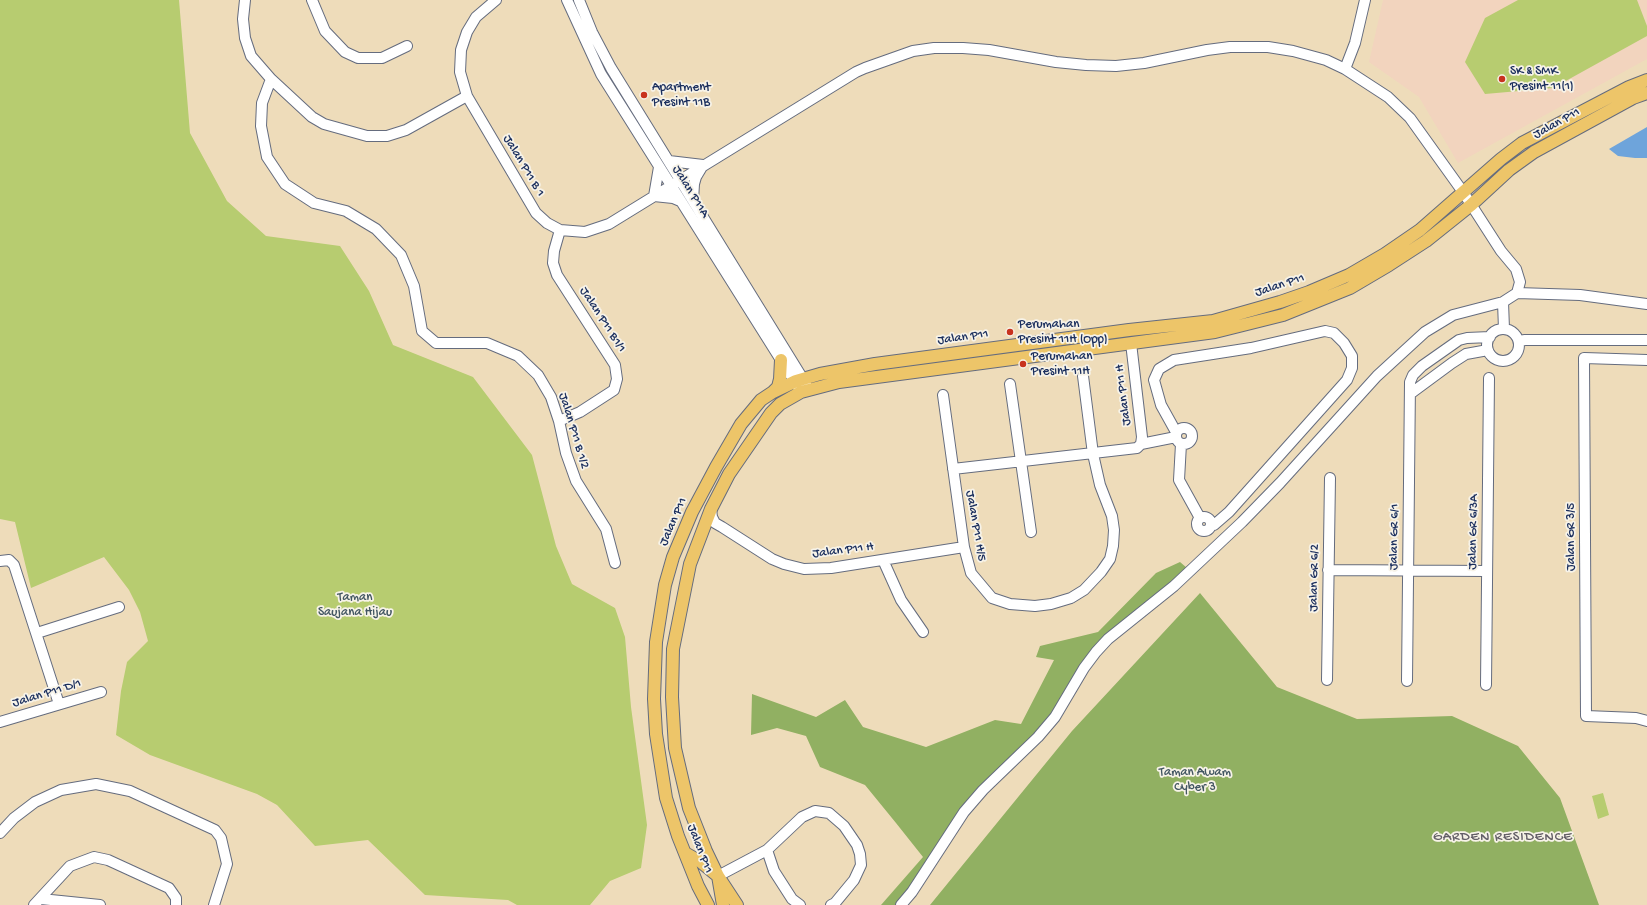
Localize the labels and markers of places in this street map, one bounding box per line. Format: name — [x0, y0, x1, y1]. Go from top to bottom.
place label: SK & SMK Presint 11(1) — [1510, 64, 1574, 95]
marker: SK & SMK Presint 11(1) — [1497, 74, 1507, 84]
place label: Apartment Presint 11B — [652, 80, 711, 111]
marker: Apartment Presint 11B — [639, 90, 649, 100]
place label: Perumahan Presint 11H (Opp) — [1018, 317, 1108, 348]
marker: Perumahan Presint 11H (Opp) — [1005, 327, 1015, 337]
place label: Perumahan Presint 11H — [1031, 349, 1092, 380]
marker: Perumahan Presint 11H — [1018, 359, 1028, 369]

